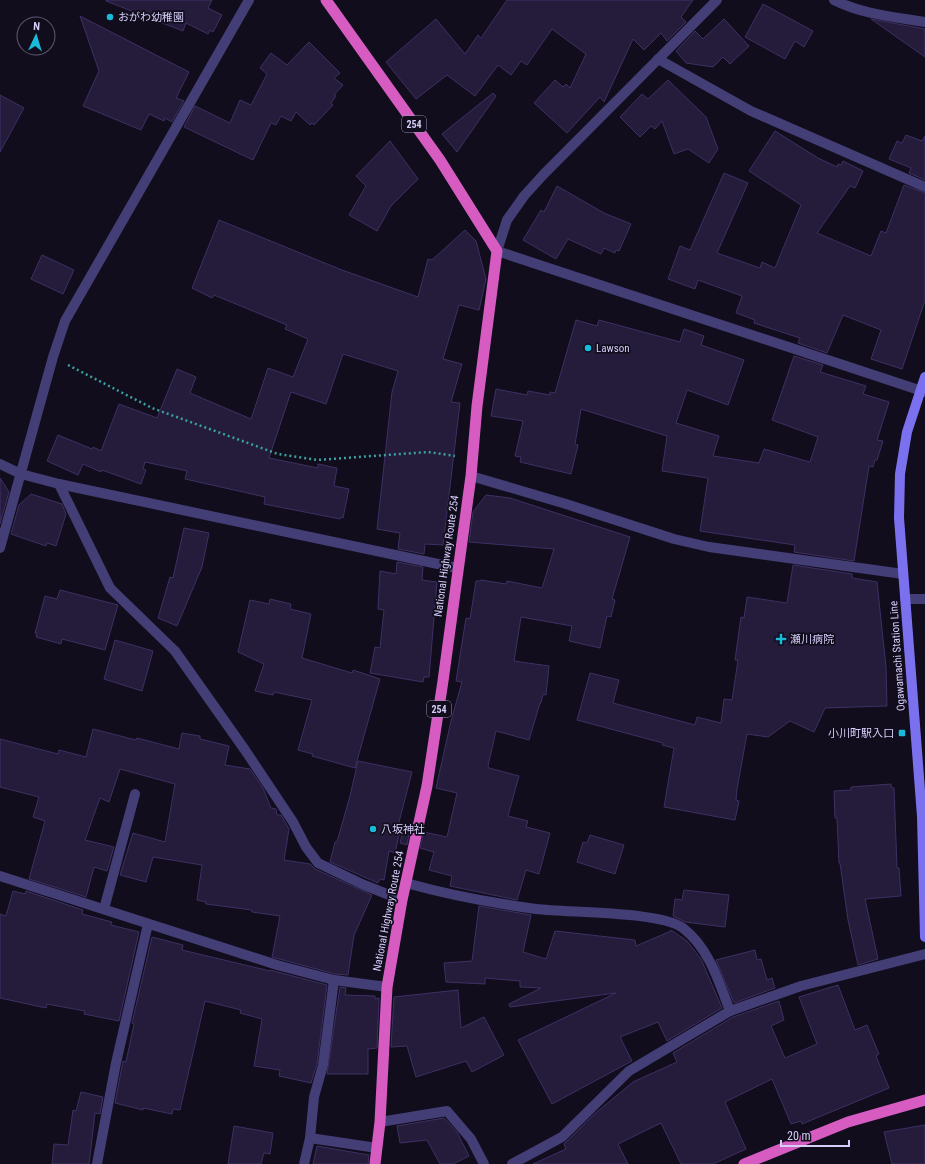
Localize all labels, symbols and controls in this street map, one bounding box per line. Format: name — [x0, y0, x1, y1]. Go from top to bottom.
place label: おがわ幼稚園 — [118, 11, 184, 24]
marker: おがわ幼稚園 — [105, 12, 115, 22]
north arrow — [16, 16, 56, 56]
text: N — [33, 20, 41, 33]
road number: 254 — [402, 116, 426, 132]
place label: Lawson — [596, 342, 630, 355]
marker: Lawson — [583, 343, 593, 353]
street label: National Highway Route 254 — [432, 494, 462, 618]
street label: Ogawamachi Station Line — [887, 600, 908, 711]
marker: 瀬川病院 — [775, 633, 787, 645]
place label: 瀬川病院 — [790, 633, 834, 646]
road number: 254 — [427, 701, 451, 717]
place label: 小川町駅入口 — [828, 727, 894, 740]
marker: 小川町駅入口 — [897, 728, 907, 738]
place label: 八坂神社 — [381, 823, 425, 836]
marker: 八坂神社 — [368, 824, 378, 834]
street label: National Highway Route 254 — [370, 849, 407, 972]
scale bar — [781, 1122, 849, 1148]
text: 20 m — [787, 1129, 811, 1143]

